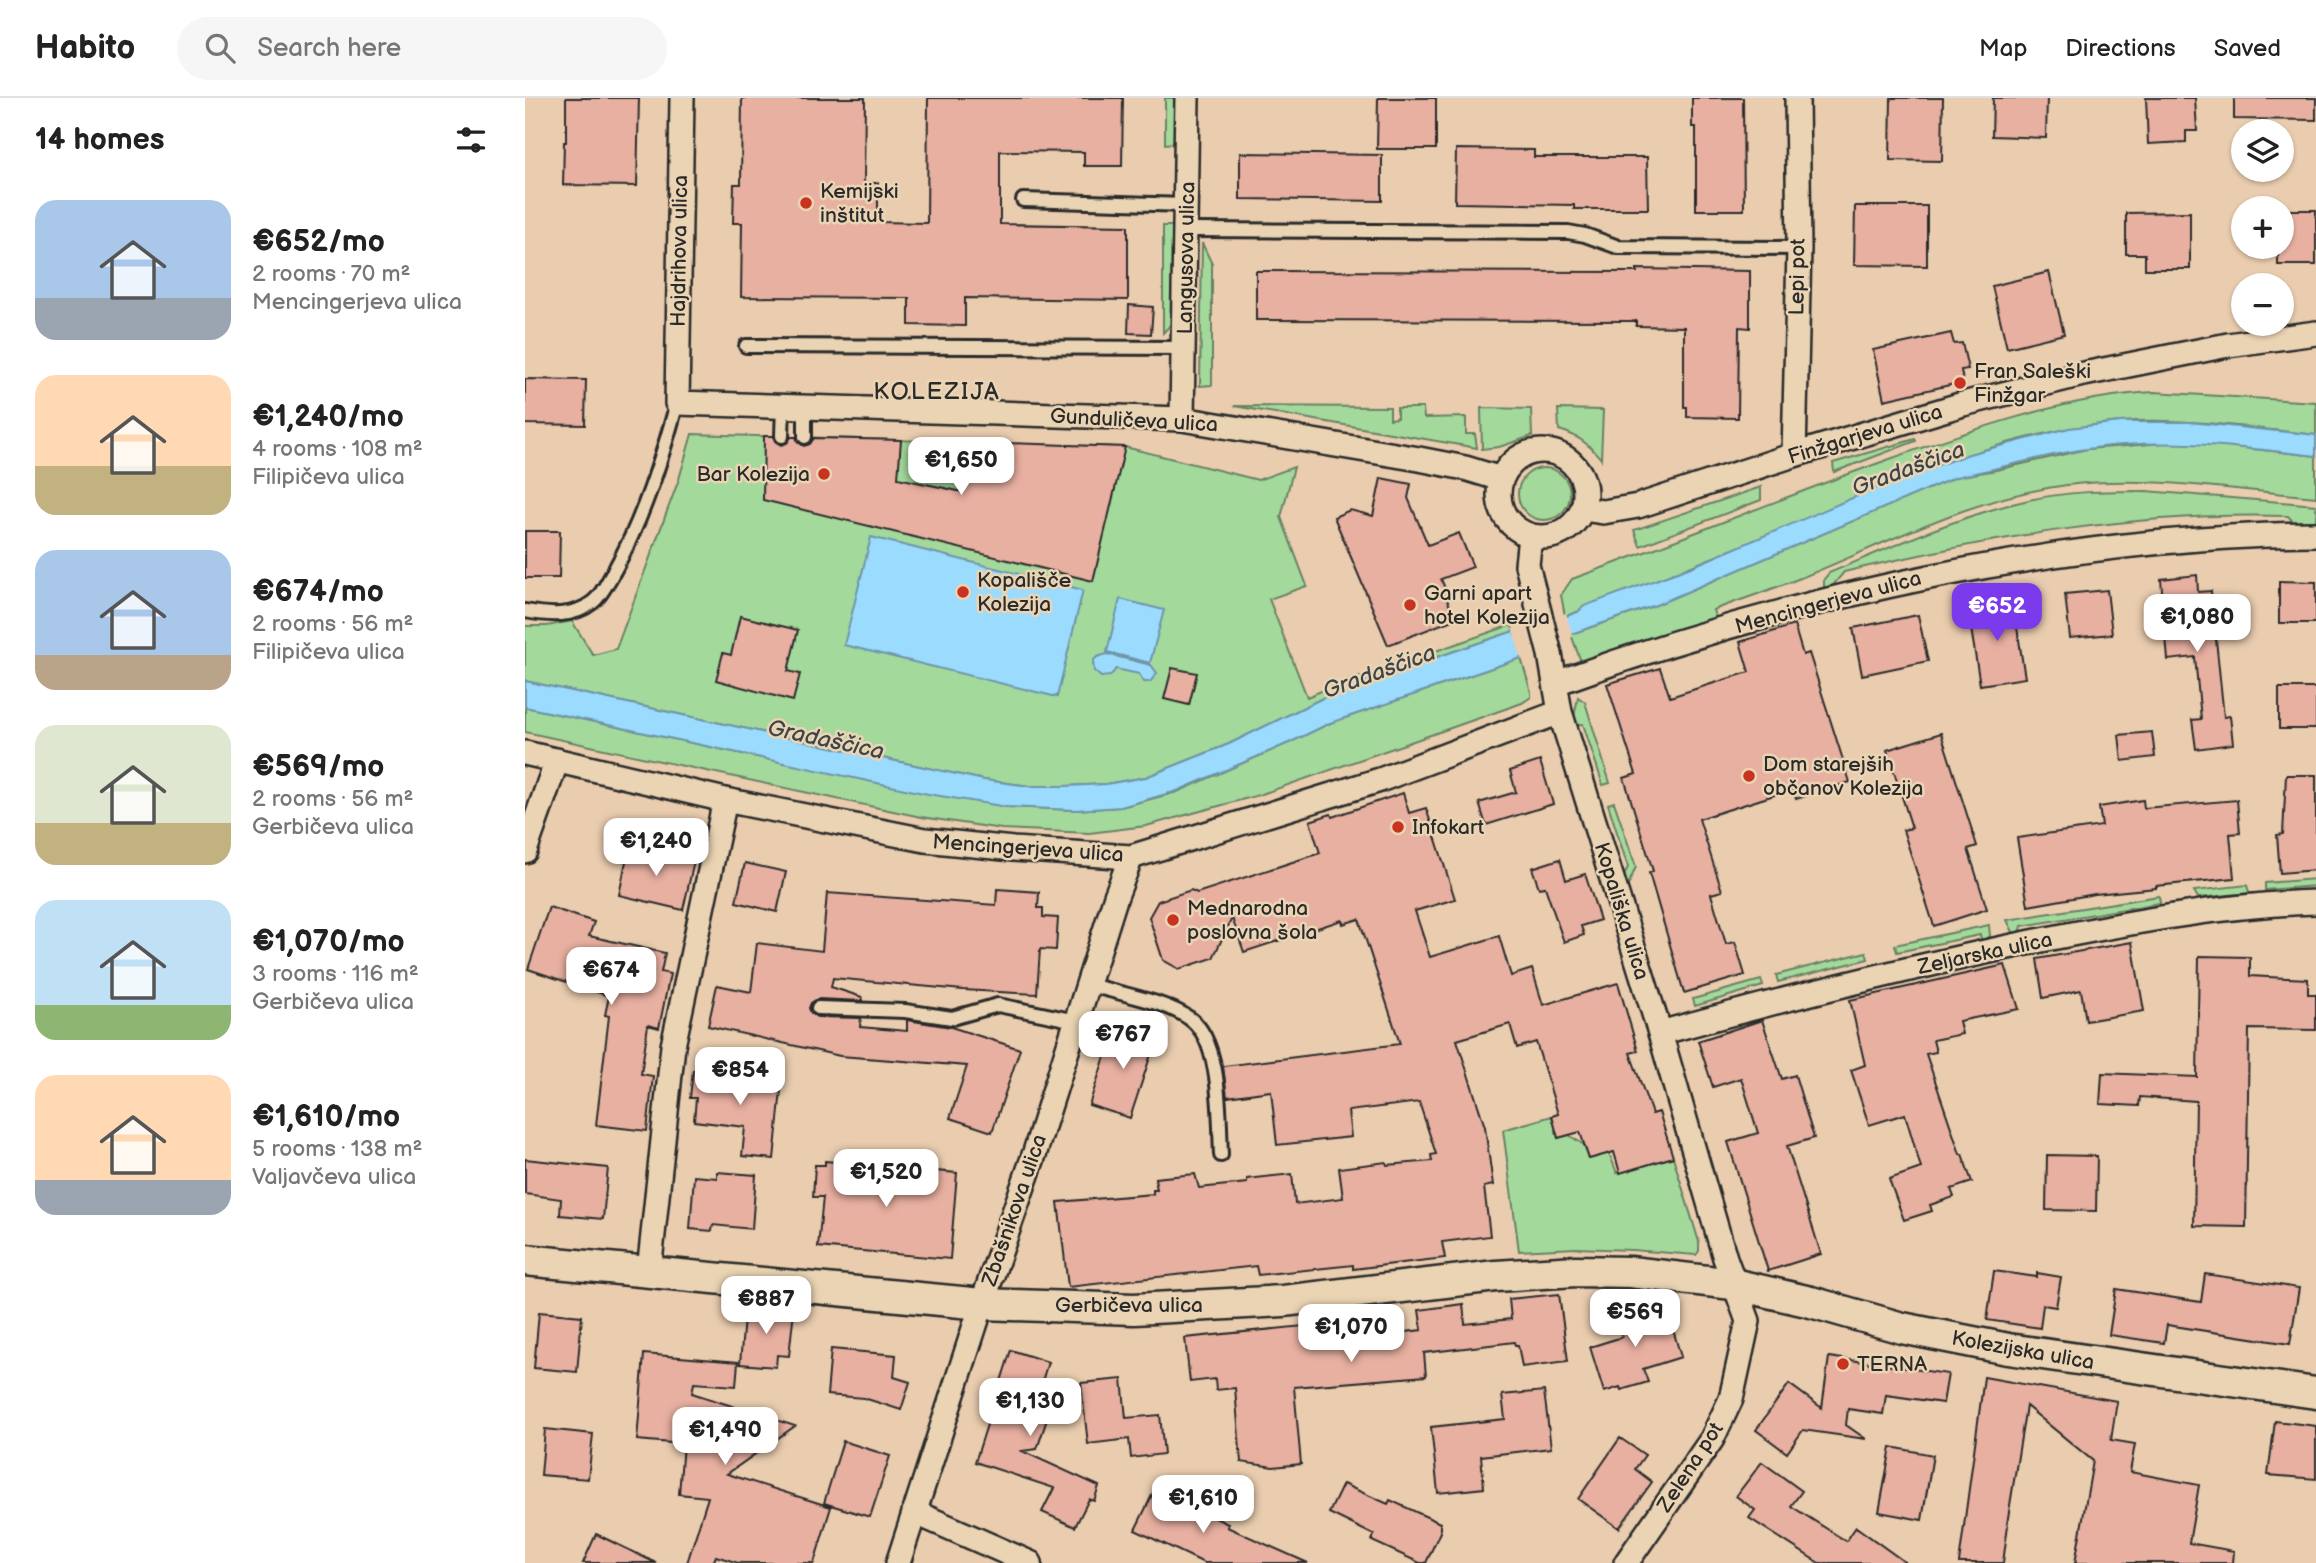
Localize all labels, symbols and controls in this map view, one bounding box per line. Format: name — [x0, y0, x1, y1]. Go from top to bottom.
search box — [177, 17, 667, 80]
text: Habito — [35, 28, 135, 68]
icon: search — [201, 29, 239, 67]
text: Search here — [257, 33, 401, 64]
text: Map — [1979, 34, 2027, 63]
text: Directions — [2065, 34, 2176, 63]
text: Saved — [2214, 34, 2281, 63]
map controls — [2231, 119, 2294, 336]
button: layers — [2231, 119, 2294, 182]
icon: filters — [452, 121, 490, 159]
text: 14 homes — [35, 122, 164, 158]
street label: Hajdrihova ulica — [666, 175, 693, 327]
place label: Kemijski inštitut — [820, 179, 899, 228]
street label: Langusova ulica — [1173, 181, 1200, 335]
marker: Kemijski inštitut — [798, 195, 814, 211]
button: + — [2231, 196, 2294, 259]
text: €652/mo — [252, 224, 385, 260]
icon: home — [91, 228, 175, 312]
street label: Lepi pot — [1784, 238, 1811, 316]
text: 2 rooms · 70 m² — [252, 260, 411, 288]
button: − — [2231, 273, 2294, 336]
text: Mencingerjeva ulica — [252, 288, 462, 316]
place label: Fran Saleški Finžgar — [1974, 359, 2091, 408]
marker: Fran Saleški Finžgar — [1952, 375, 1968, 391]
district label: KOLEZIJA — [873, 377, 1001, 406]
text: €1,240/mo — [252, 399, 404, 435]
street label: Finžgarjeva ulica — [1785, 399, 1945, 470]
icon: home — [91, 403, 175, 487]
street label: Gunduličeva ulica — [1049, 404, 1219, 437]
text: 4 rooms · 108 m² — [252, 435, 423, 463]
water label: Gradaščica — [1848, 436, 1969, 502]
pin: €1,650 — [904, 438, 1018, 497]
text: €1,650 — [924, 446, 998, 474]
place label: Bar Kolezija — [696, 462, 810, 487]
text: Filipičeva ulica — [252, 463, 405, 491]
marker: Bar Kolezija — [816, 466, 832, 482]
street label: Mencingerjeva ulica — [1732, 566, 1924, 639]
place label: Kopališče Kolezija — [977, 568, 1071, 617]
text: €674/mo — [252, 574, 384, 610]
icon: home — [91, 578, 175, 662]
place label: Garni apart hotel Kolezija — [1424, 581, 1550, 630]
marker: Kopališče Kolezija — [955, 584, 971, 600]
pin: €652 — [1956, 584, 2038, 643]
text: €652 — [1968, 592, 2026, 620]
pin: €1,080 — [2140, 594, 2254, 654]
marker: Garni apart hotel Kolezija — [1402, 597, 1418, 613]
text: €1,080 — [2160, 603, 2234, 631]
text: 2 rooms · 56 m² — [252, 610, 414, 638]
text: Filipičeva ulica — [252, 638, 405, 666]
water label: Gradaščica — [1319, 639, 1440, 705]
water label: Gradaščica — [765, 714, 886, 766]
text: €569/mo — [252, 749, 384, 785]
place label: Dom starejših občanov Kolezija — [1763, 752, 1923, 801]
icon: home — [91, 753, 175, 837]
marker: Dom starejših občanov Kolezija — [1741, 768, 1757, 784]
text: 2 rooms · 56 m² — [252, 785, 414, 813]
text: Gerbičeva ulica — [252, 813, 414, 841]
place label: Infokart — [1412, 815, 1485, 840]
pin: €1,240 — [599, 818, 713, 878]
marker: Infokart — [1390, 819, 1406, 835]
text: €1,240 — [620, 827, 692, 855]
street label: Mencingerjeva ulica — [931, 829, 1124, 868]
street label: Kopališka ulica — [1589, 839, 1654, 983]
place label: Mednarodna poslovna šola — [1187, 896, 1317, 945]
marker: Mednarodna poslovna šola — [1165, 912, 1181, 928]
text: €1,070/mo — [252, 924, 405, 960]
street label: Zeljarska ulica — [1915, 927, 2055, 980]
icon: home — [91, 928, 175, 1012]
pin: €674 — [570, 948, 652, 1007]
text: €674 — [582, 956, 640, 984]
text: 3 rooms · 116 m² — [252, 960, 419, 988]
text: Gerbičeva ulica — [252, 988, 414, 1016]
pin: €767 — [1082, 1012, 1164, 1071]
text: €767 — [1095, 1020, 1151, 1048]
pin: €854 — [699, 1048, 781, 1107]
text: €854 — [711, 1056, 769, 1084]
text: €1,610/mo — [252, 1099, 400, 1135]
icon: home — [91, 1103, 175, 1187]
street label: Zbašnikova ulica — [977, 1131, 1052, 1290]
text: 5 rooms · 138 m² — [252, 1135, 422, 1163]
pin: €1,520 — [829, 1150, 943, 1209]
text: €1,520 — [849, 1158, 923, 1186]
text: Valjavčeva ulica — [252, 1163, 416, 1191]
pin: €887 — [725, 1276, 807, 1336]
text: €887 — [737, 1285, 795, 1313]
pin: €569 — [1594, 1290, 1676, 1349]
street label: Gerbičeva ulica — [1055, 1293, 1203, 1318]
text: €569 — [1606, 1298, 1664, 1326]
pin: €1,070 — [1294, 1304, 1408, 1364]
text: €1,070 — [1314, 1313, 1388, 1341]
street label: Kolezijska ulica — [1950, 1326, 2096, 1375]
place label: TERNA — [1857, 1352, 1927, 1377]
marker: TERNA — [1835, 1356, 1851, 1372]
pin: €1,130 — [973, 1378, 1087, 1438]
text: €1,130 — [995, 1387, 1065, 1415]
pin: €1,490 — [668, 1408, 782, 1467]
text: €1,490 — [688, 1416, 762, 1444]
street label: Zelena pot — [1652, 1417, 1729, 1518]
pin: €1,610 — [1146, 1476, 1260, 1535]
text: €1,610 — [1168, 1484, 1238, 1512]

